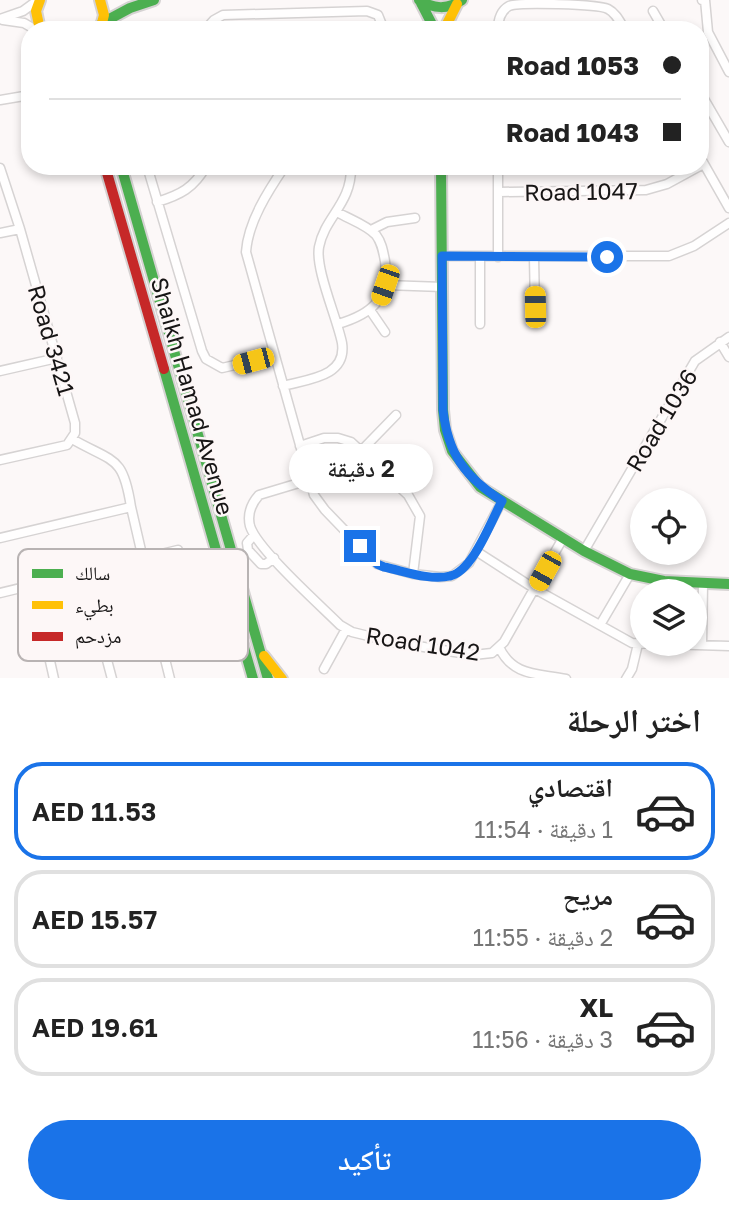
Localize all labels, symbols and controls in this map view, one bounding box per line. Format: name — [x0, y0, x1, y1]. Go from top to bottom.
text: Road 1053 — [506, 50, 639, 81]
text: Road 1043 — [506, 117, 639, 148]
street label: Road 1047 — [524, 176, 638, 206]
route start — [591, 241, 623, 273]
car — [369, 262, 402, 308]
street label: Shaikh Hamad Avenue — [146, 274, 240, 518]
street label: Road 3421 — [23, 281, 81, 399]
car — [525, 286, 546, 328]
car — [230, 345, 277, 377]
street label: Road 1036 — [619, 364, 703, 476]
callout: 2 دقيقة — [288, 444, 432, 494]
text: 2 دقيقة — [327, 454, 395, 482]
map controls — [630, 488, 707, 656]
button: locate — [630, 488, 707, 565]
route end — [344, 530, 376, 562]
car — [526, 548, 565, 594]
legend — [18, 549, 248, 661]
text: سالك — [75, 561, 110, 584]
button: layers — [630, 579, 707, 656]
text: بطيء — [75, 593, 114, 621]
street label: Road 1042 — [364, 620, 482, 666]
text: مزدحم — [75, 624, 121, 649]
text: اختر الرحلة — [567, 701, 701, 739]
text: اقتصادي — [528, 772, 613, 803]
icon: car — [634, 780, 697, 843]
text: AED 11.53 — [32, 796, 157, 827]
text: 1 دقيقة · 11:54 — [474, 815, 613, 843]
text: مريح — [563, 880, 613, 911]
icon: car — [634, 888, 697, 951]
text: AED 15.57 — [32, 904, 157, 935]
text: 2 دقيقة · 11:55 — [473, 923, 613, 951]
text: XL — [579, 992, 613, 1023]
icon: car — [634, 996, 697, 1059]
text: AED 19.61 — [32, 1012, 158, 1043]
text: 3 دقيقة · 11:56 — [472, 1025, 613, 1053]
button: تأكيد — [28, 1120, 701, 1200]

